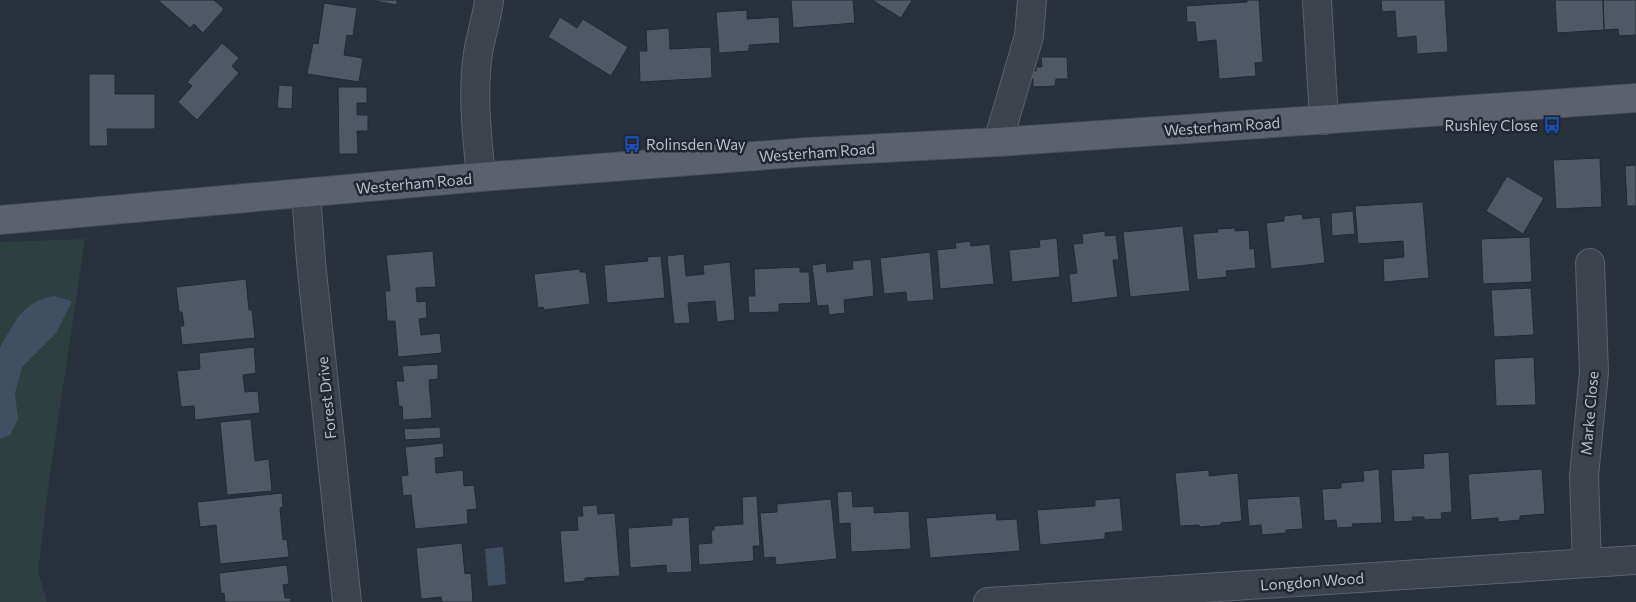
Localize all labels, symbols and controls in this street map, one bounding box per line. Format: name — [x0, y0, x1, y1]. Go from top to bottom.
street label: Westerham Road — [1163, 113, 1281, 139]
bus stop icon: Rushley Close — [1542, 115, 1562, 135]
place label: Rushley Close — [1444, 116, 1538, 134]
bus stop icon: Rolinsden Way — [622, 134, 642, 154]
place label: Rolinsden Way — [646, 135, 746, 153]
street label: Westerham Road — [758, 139, 876, 165]
street label: Westerham Road — [355, 169, 473, 197]
street label: Forest Drive — [313, 356, 339, 440]
street label: Marke Close — [1576, 370, 1602, 456]
street label: Longdon Wood — [1259, 568, 1365, 594]

